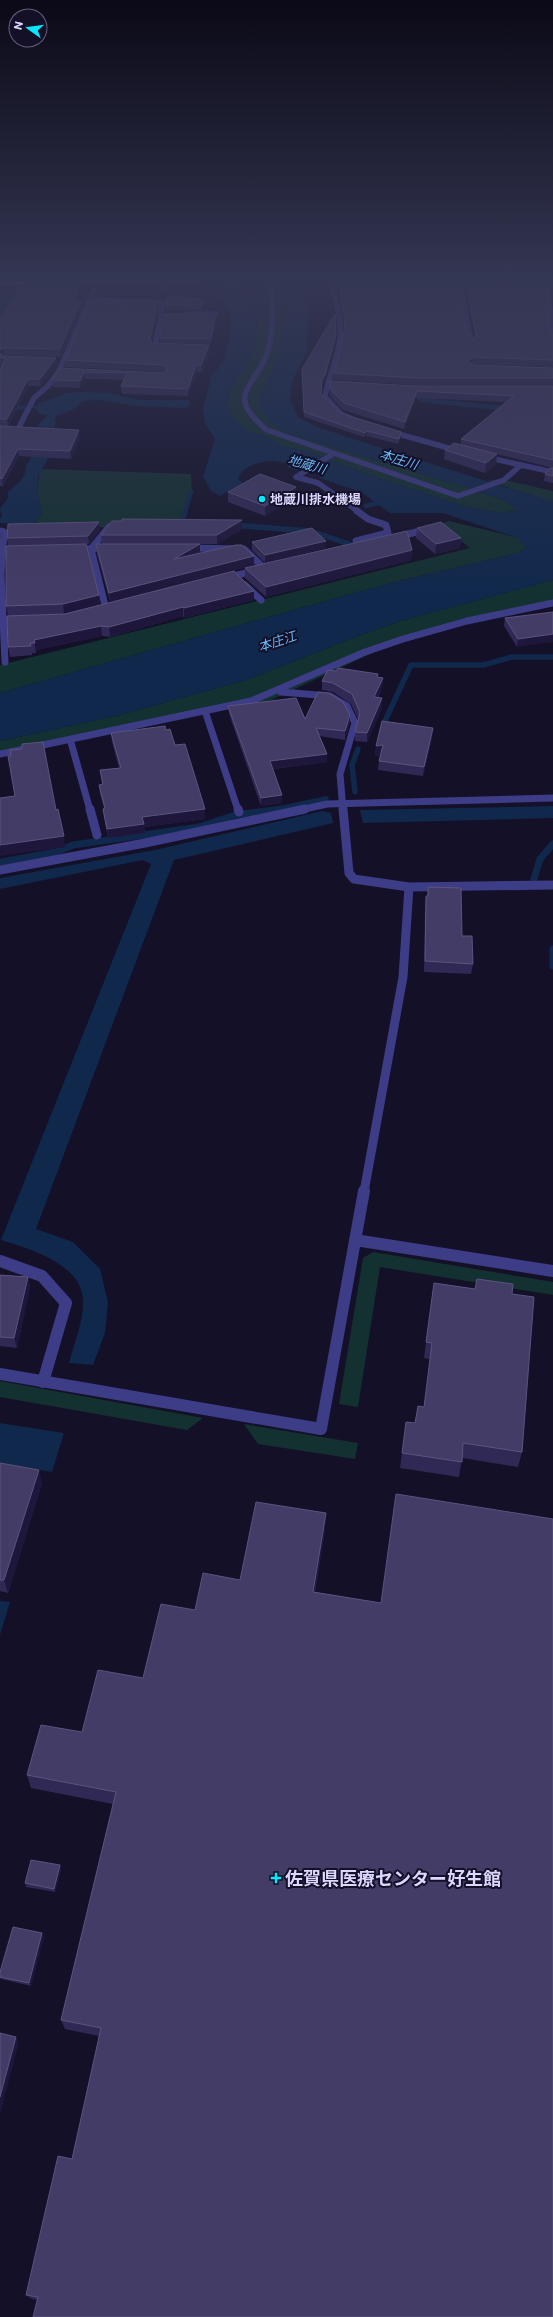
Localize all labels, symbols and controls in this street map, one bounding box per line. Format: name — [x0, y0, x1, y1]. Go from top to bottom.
north arrow — [8, 8, 48, 48]
text: N — [11, 20, 25, 31]
water label: 本庄川 — [378, 446, 422, 473]
water label: 地蔵川 — [286, 451, 330, 478]
place label: 地蔵川排水機場 — [270, 491, 361, 507]
marker: 地蔵川排水機場 — [257, 494, 267, 504]
water label: 本庄江 — [256, 627, 300, 655]
place label: 佐賀県医療センター好生館 — [285, 1867, 501, 1889]
marker: 佐賀県医療センター好生館 — [270, 1872, 282, 1884]

